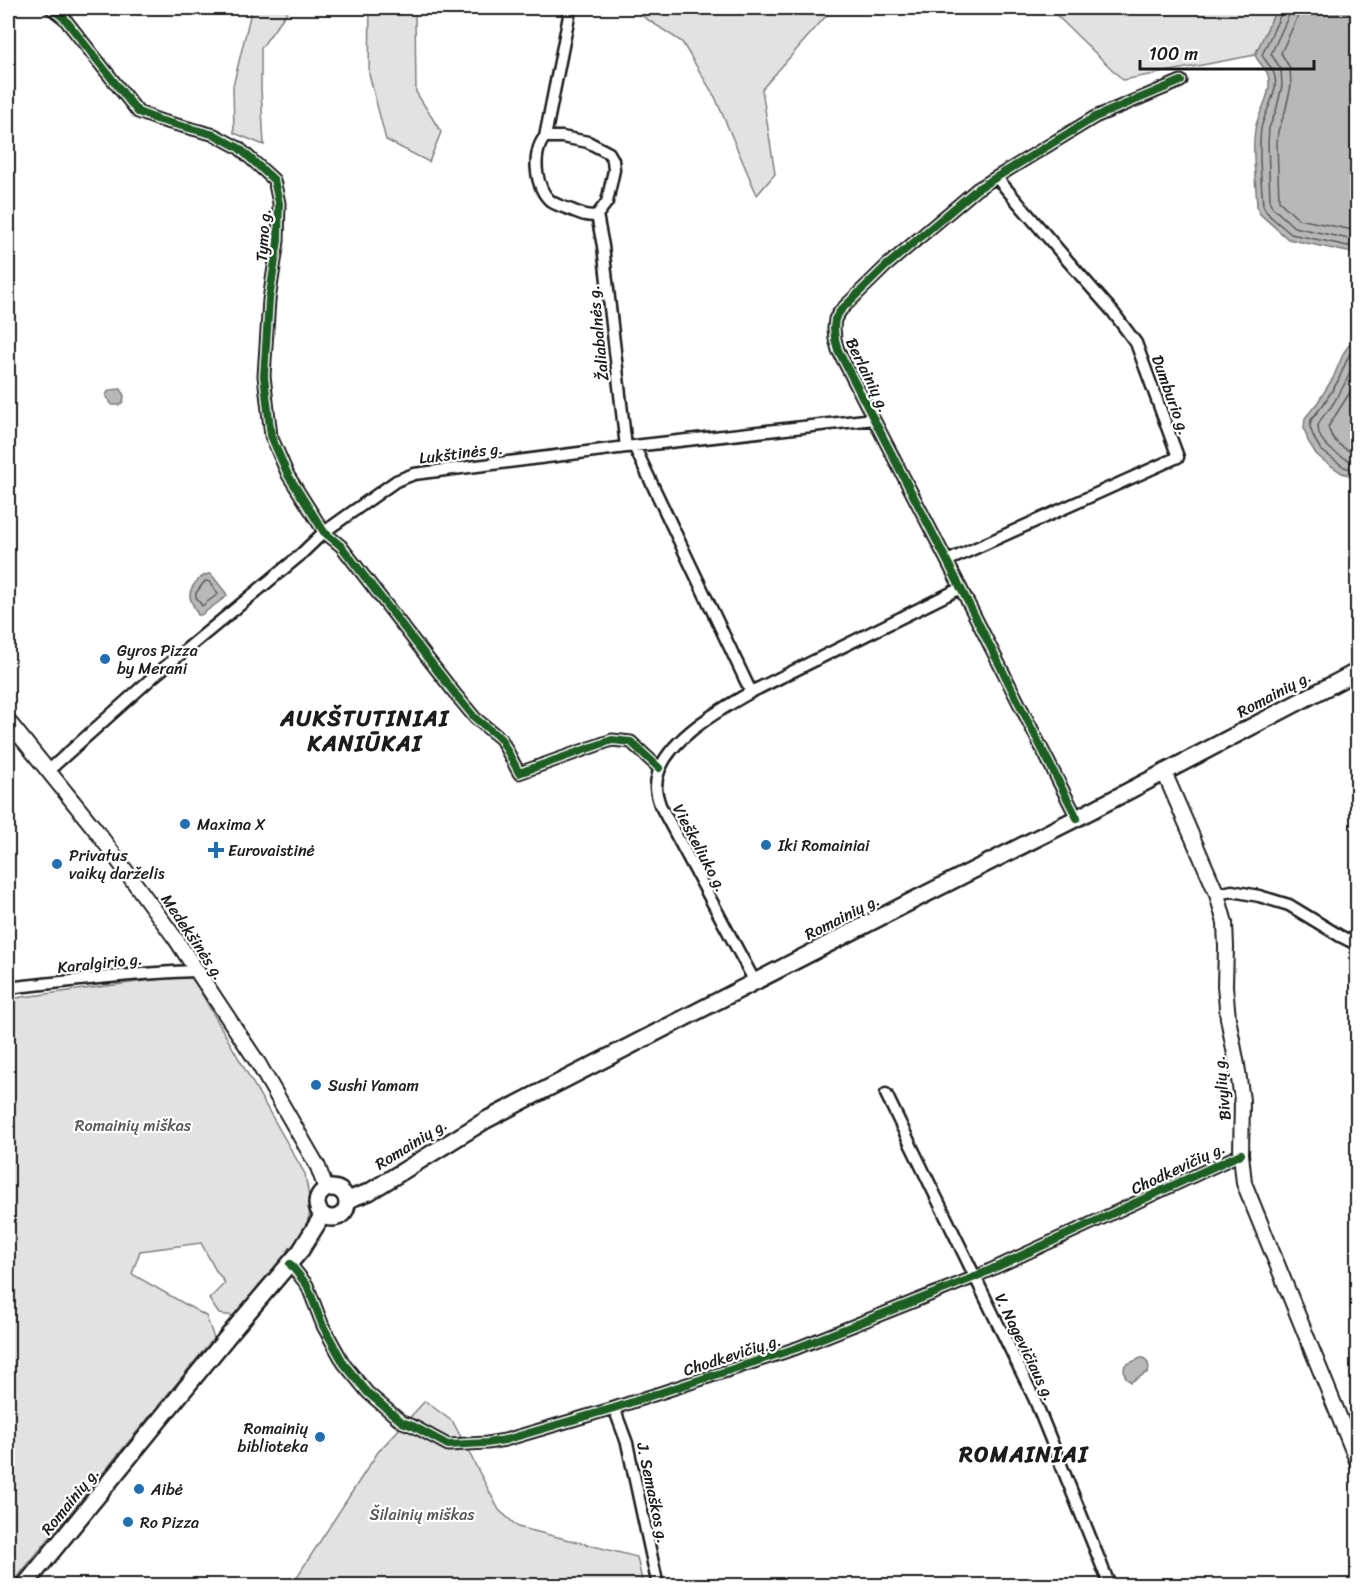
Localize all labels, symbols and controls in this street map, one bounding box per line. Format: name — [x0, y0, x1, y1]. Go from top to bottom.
scale bar — [1140, 33, 1314, 71]
text: 100 m — [1149, 38, 1198, 70]
street label: Tymo g. — [247, 207, 279, 263]
street label: Žaliabalnės g. — [579, 284, 617, 382]
street label: Berlainių g. — [837, 332, 899, 418]
street label: Dumburio g. — [1143, 351, 1199, 439]
street label: Lukštinės g. — [417, 433, 505, 473]
place label: Gyros Pizza by Merani — [117, 636, 198, 683]
marker: Gyros Pizza by Merani — [98, 652, 112, 666]
street label: Romainių g. — [1231, 662, 1317, 726]
district label: AUKŠTUTINIAI KANIŪKAI — [279, 699, 450, 763]
street label: Vieškeliuko g. — [664, 798, 736, 898]
place label: Maxima X — [197, 810, 266, 839]
marker: Maxima X — [178, 817, 192, 831]
place label: Iki Romainiai — [777, 831, 870, 860]
place label: Eurovaistinė — [228, 836, 315, 865]
marker: Iki Romainiai — [759, 838, 773, 852]
place label: Privatus vaikų darželis — [69, 841, 165, 888]
marker: Eurovaistinė — [209, 843, 223, 857]
marker: Privatus vaikų darželis — [50, 857, 64, 871]
street label: Romainių g. — [799, 886, 885, 948]
street label: Medekšinės g. — [153, 888, 233, 986]
street label: Karalgirio g. — [56, 944, 144, 982]
street label: Bivylių g. — [1204, 1054, 1240, 1122]
place label: Sushi Yamam — [328, 1071, 419, 1100]
marker: Sushi Yamam — [309, 1078, 323, 1092]
street label: Romainių g. — [369, 1110, 453, 1178]
park label: Romainių miškas — [75, 1111, 192, 1140]
street label: Chodkevičių g. — [1126, 1133, 1230, 1203]
street label: V. Nagevičiaus g. — [986, 1288, 1064, 1406]
street label: Chodkevičių g. — [679, 1326, 785, 1384]
place label: Romainių biblioteka — [238, 1414, 309, 1461]
marker: Romainių biblioteka — [313, 1430, 327, 1444]
district label: ROMAINIAI — [958, 1435, 1089, 1474]
street label: J. Semaškos g. — [628, 1439, 678, 1546]
street label: Romainių g. — [33, 1460, 107, 1542]
place label: Aibė — [150, 1475, 183, 1504]
marker: Aibė — [132, 1482, 146, 1496]
park label: Šilainių miškas — [369, 1500, 475, 1529]
place label: Ro Pizza — [140, 1508, 199, 1537]
marker: Ro Pizza — [121, 1515, 135, 1529]

